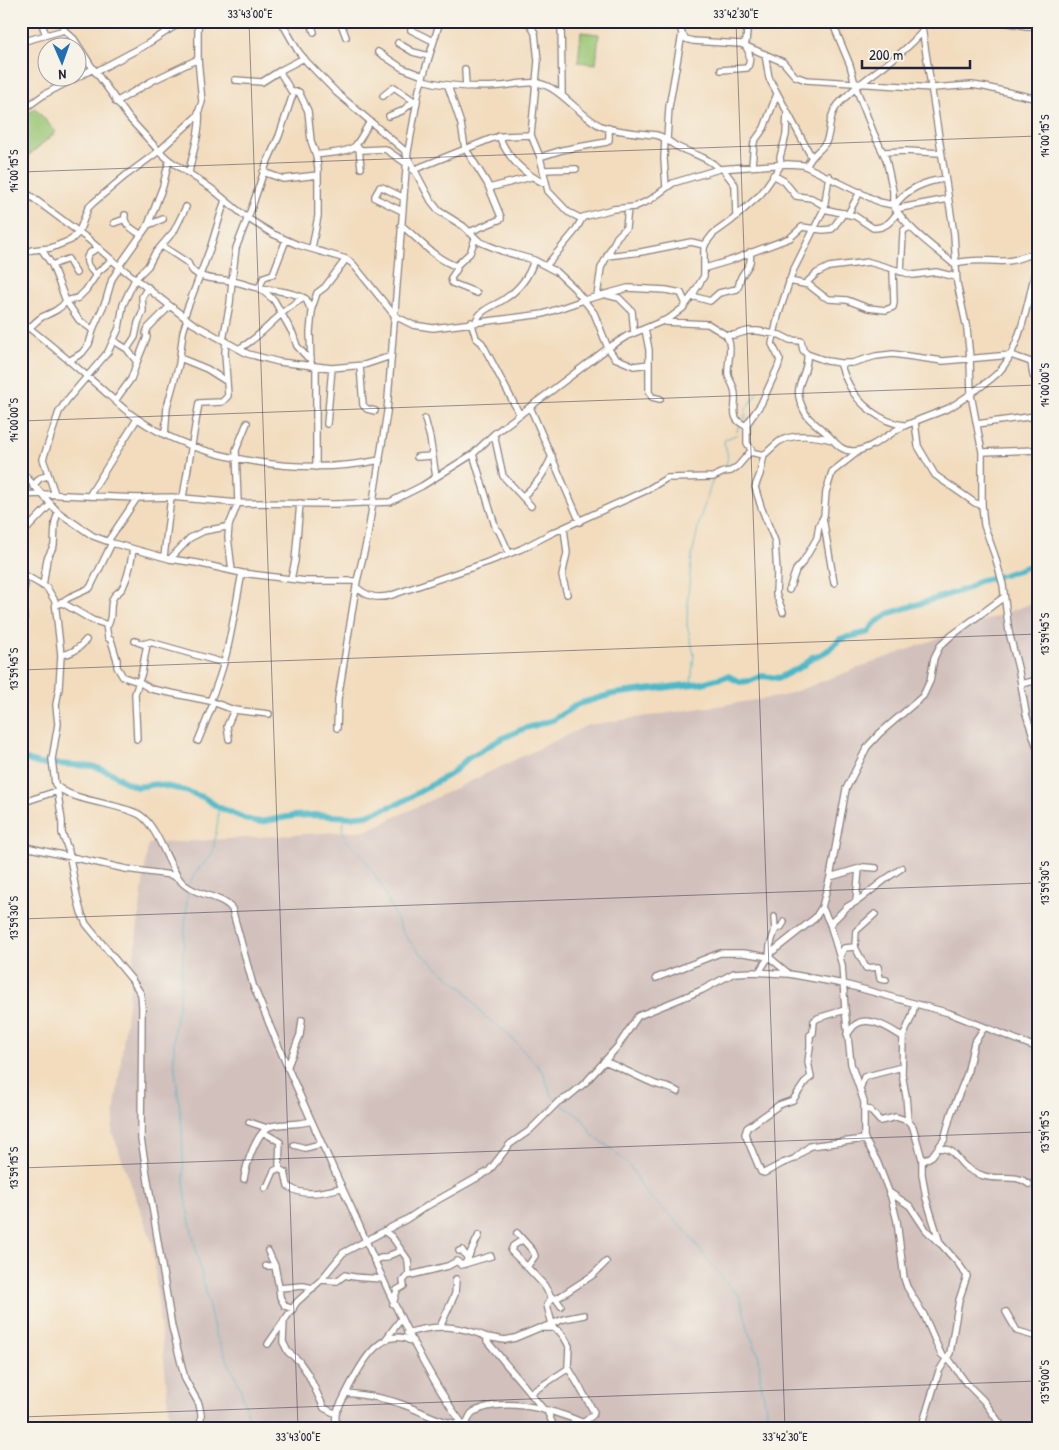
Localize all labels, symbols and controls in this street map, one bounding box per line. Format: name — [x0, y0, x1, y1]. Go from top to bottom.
text: 33°43'00"E — [227, 5, 273, 22]
text: 33°42'30"E — [713, 5, 759, 22]
north arrow — [38, 38, 88, 88]
scale bar — [862, 38, 969, 70]
text: 200 m — [869, 44, 903, 65]
text: N — [58, 66, 67, 85]
text: 14°00'15"S — [1036, 114, 1053, 157]
text: 14°00'15"S — [5, 149, 22, 192]
text: 14°00'00"S — [1036, 362, 1053, 407]
text: 14°00'00"S — [5, 397, 22, 442]
text: 13°59'45"S — [1036, 612, 1053, 655]
text: 13°59'45"S — [5, 647, 22, 690]
text: 13°59'30"S — [1036, 861, 1053, 905]
text: 13°59'30"S — [5, 896, 22, 940]
text: 13°59'15"S — [1036, 1110, 1053, 1153]
text: 13°59'15"S — [5, 1146, 22, 1189]
text: 13°59'00"S — [1036, 1360, 1053, 1404]
text: 33°43'00"E — [275, 1428, 321, 1445]
text: 33°42'30"E — [762, 1428, 808, 1445]

